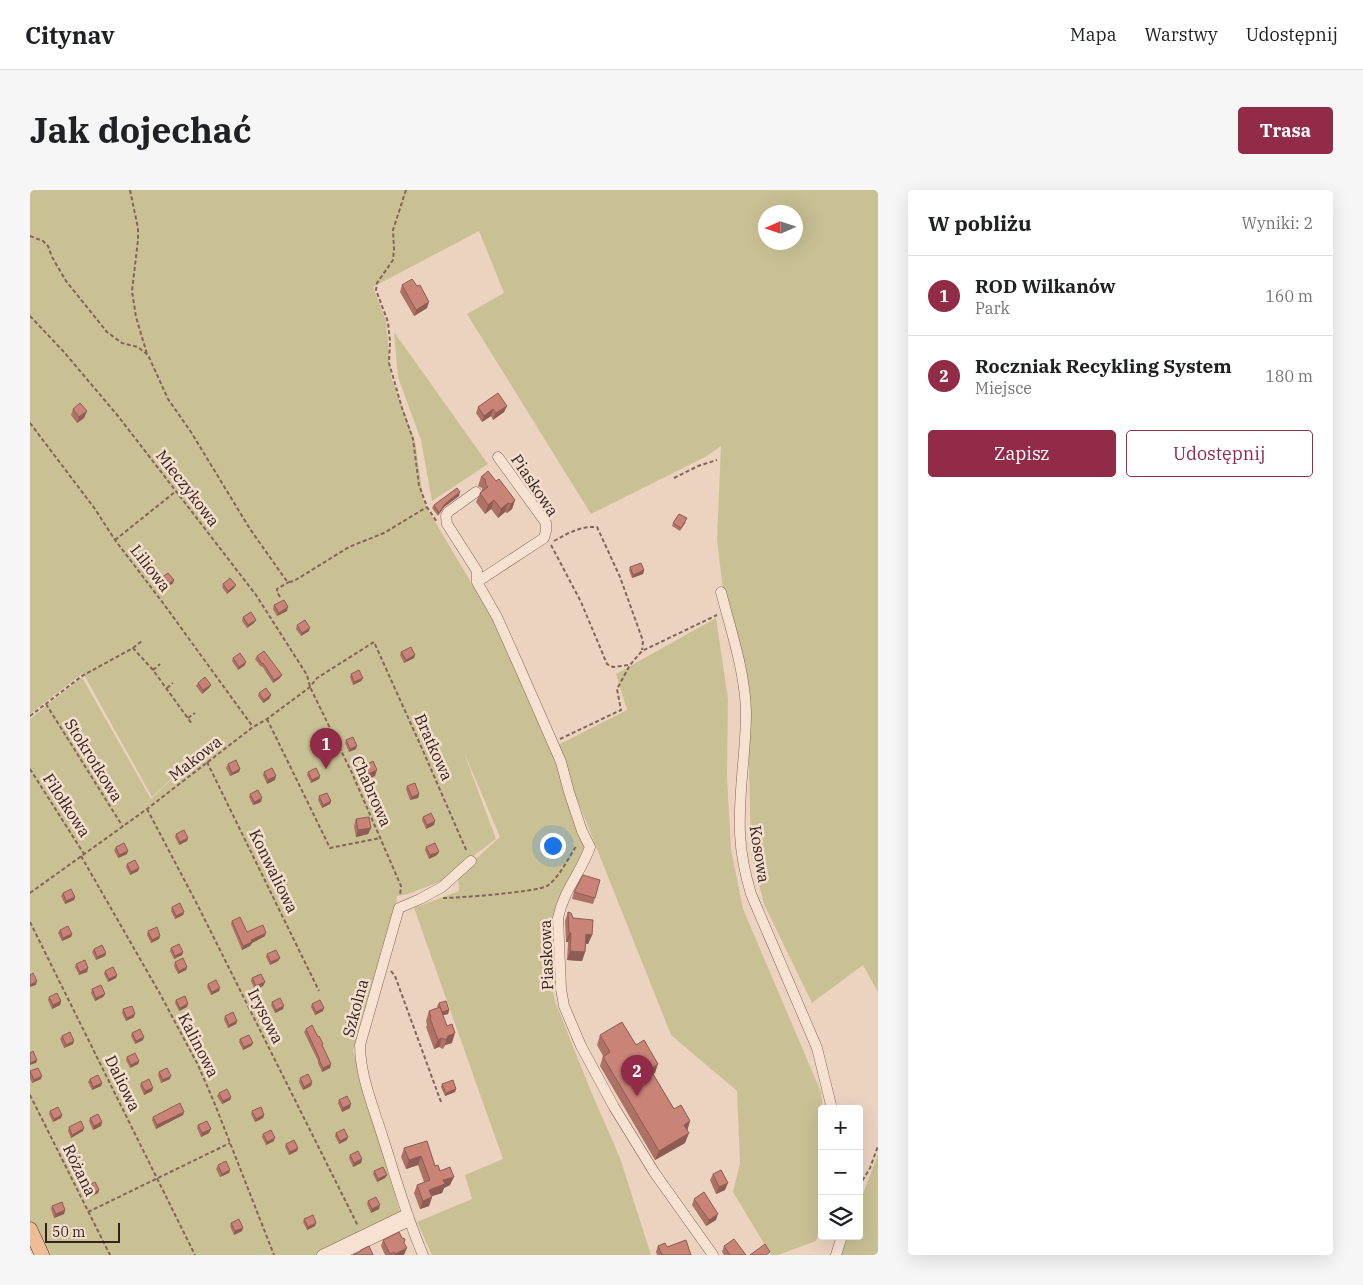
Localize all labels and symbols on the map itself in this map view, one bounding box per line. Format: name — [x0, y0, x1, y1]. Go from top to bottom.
north arrow — [758, 205, 803, 250]
street label: Mieczykowa — [152, 446, 224, 530]
street label: Piaskowa — [507, 450, 563, 520]
street label: Liliowa — [126, 540, 176, 596]
street label: Bratkowa — [410, 710, 458, 784]
street label: Stokrotkowa — [61, 715, 128, 805]
pin: 1 — [310, 728, 342, 769]
street label: Makowa — [165, 731, 226, 785]
street label: Chabrowa — [347, 752, 397, 830]
street label: Filołkowa — [39, 769, 95, 841]
street label: Kosowa — [746, 824, 774, 884]
street label: Konwaliowa — [245, 826, 303, 916]
your location — [540, 833, 566, 859]
street label: Piaskowa — [535, 919, 557, 991]
street label: Szkolna — [338, 977, 372, 1039]
street label: Irysowa — [244, 985, 288, 1047]
street label: Kalinowa — [174, 1009, 224, 1081]
street label: Daliowa — [101, 1052, 145, 1115]
pin: 2 — [621, 1055, 653, 1096]
street label: Różana — [59, 1141, 101, 1199]
scale bar — [45, 1220, 120, 1243]

